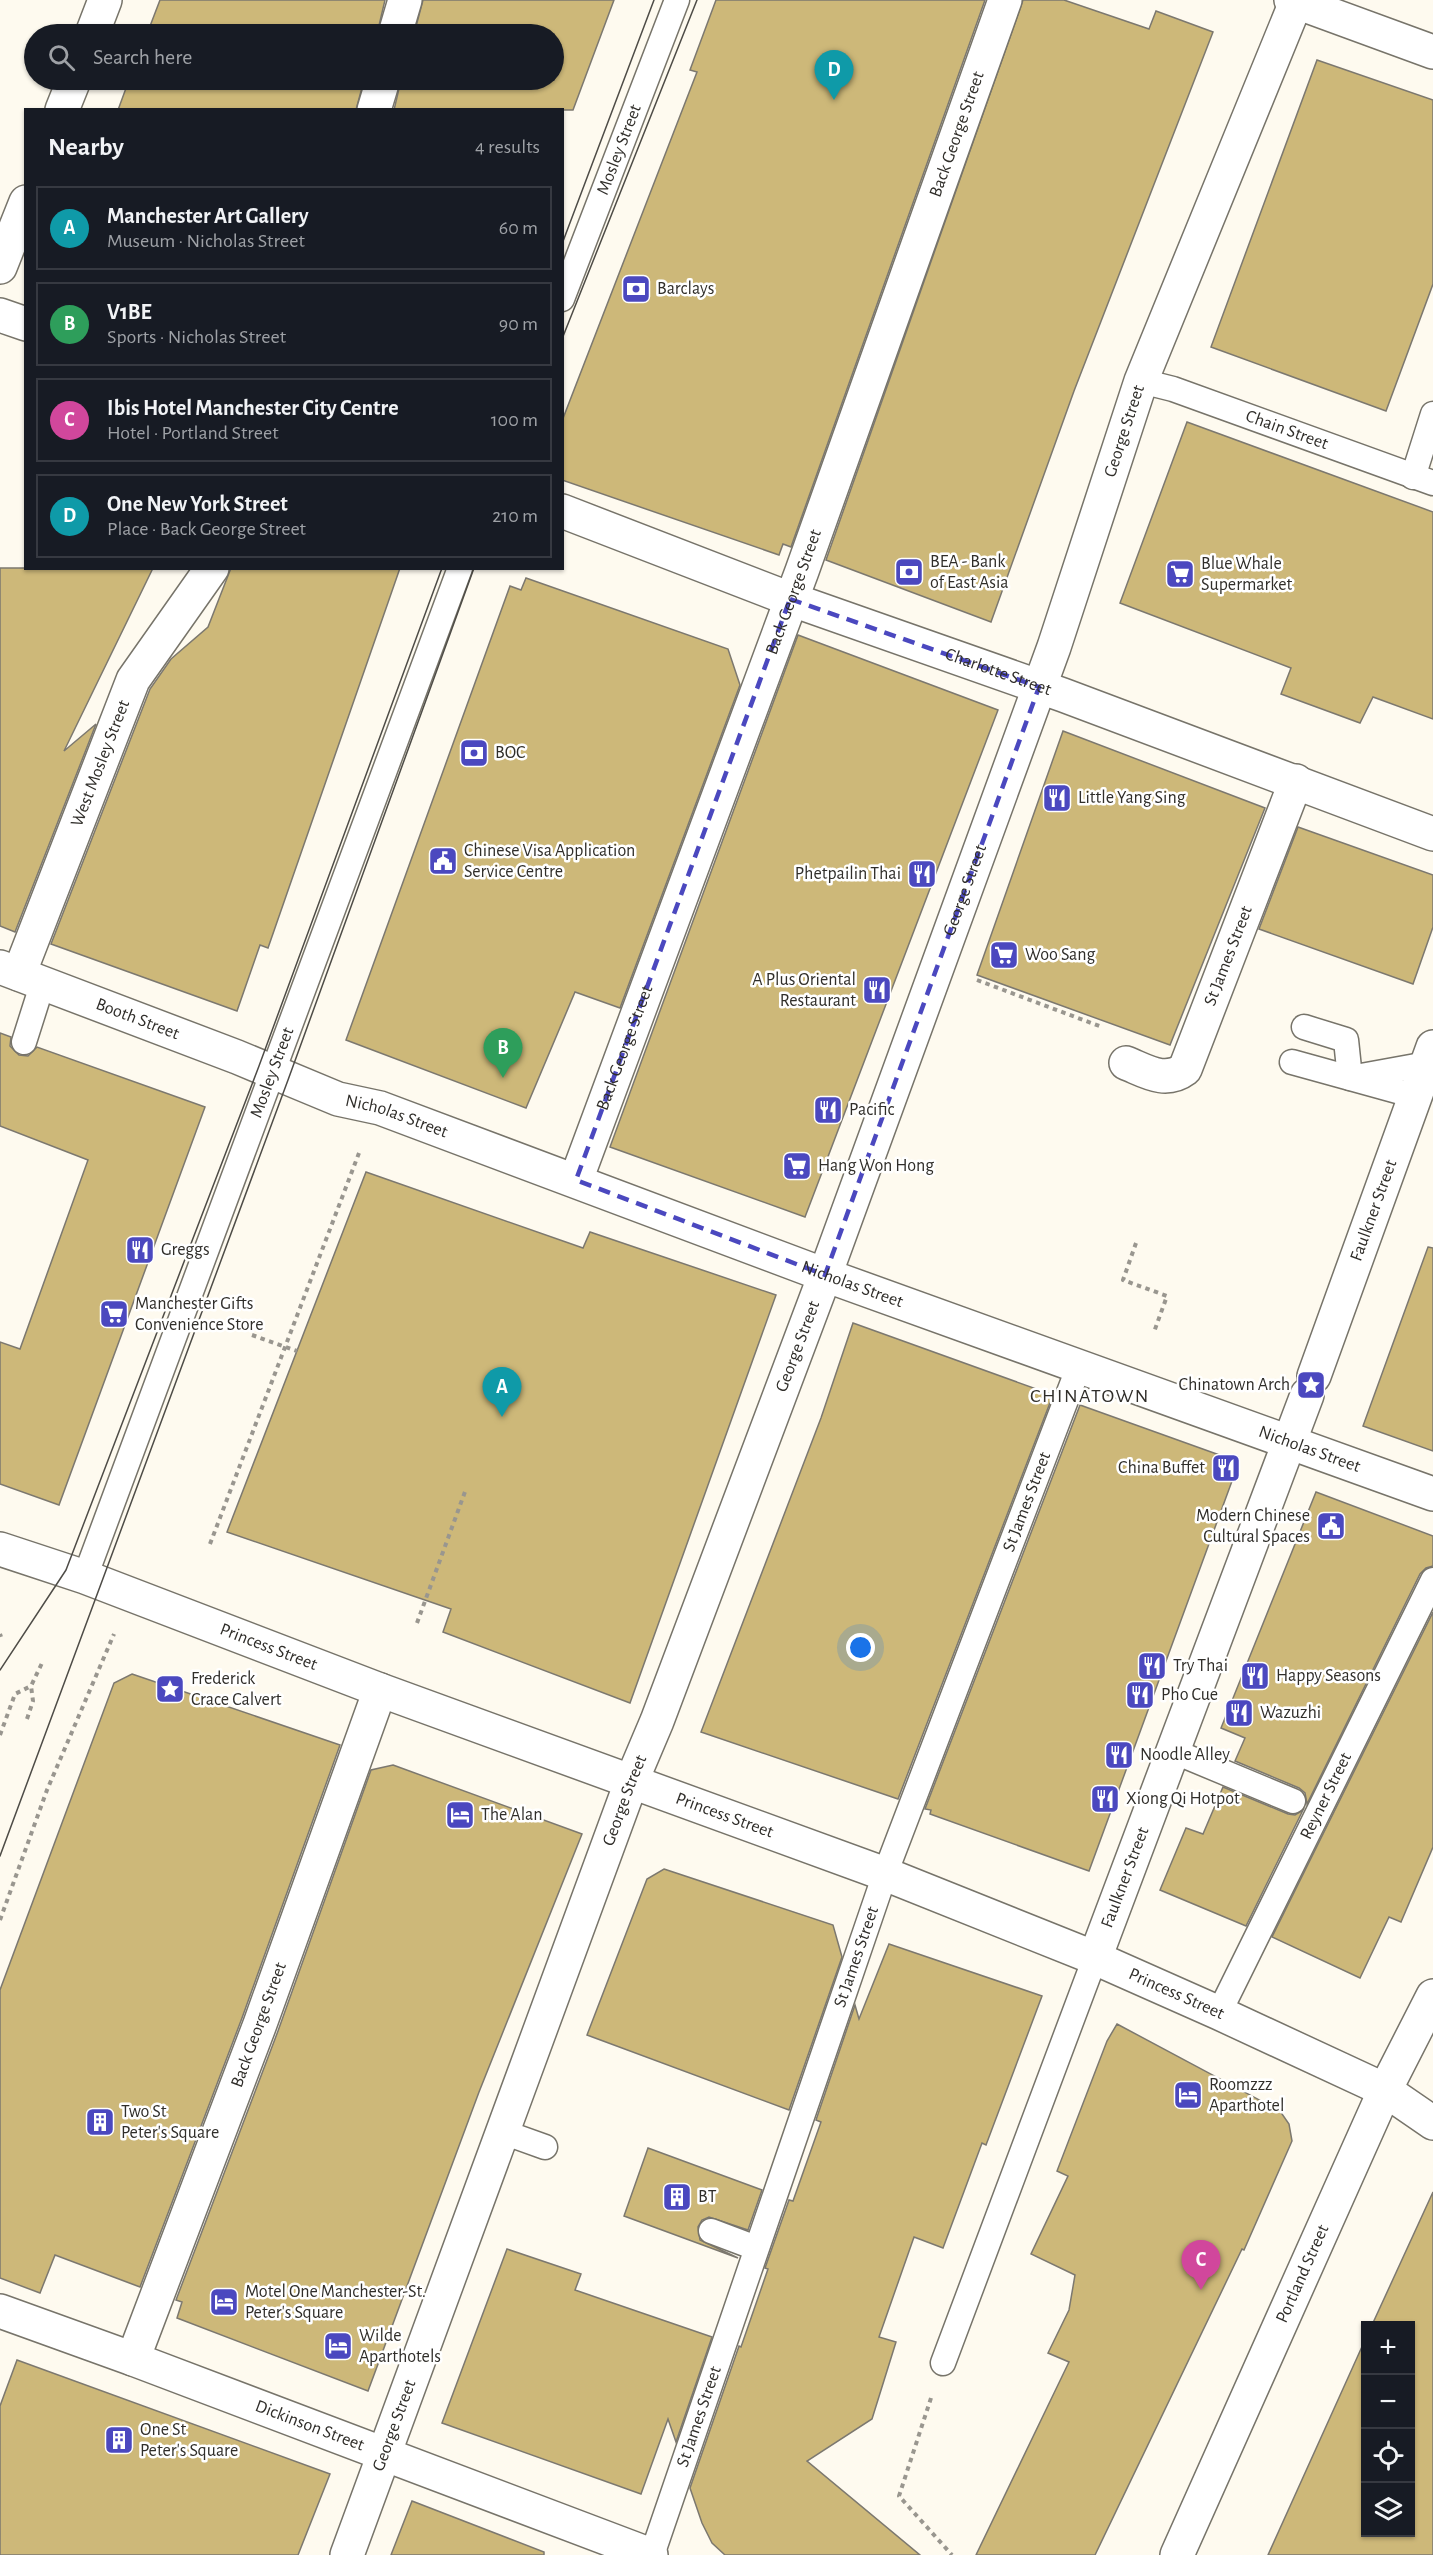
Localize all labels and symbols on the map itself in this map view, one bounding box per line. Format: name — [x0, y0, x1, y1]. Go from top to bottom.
pin: D — [814, 51, 854, 100]
street label: Back George Street — [927, 69, 988, 200]
street label: Mosley Street — [594, 102, 645, 197]
bank icon: Barclays — [620, 273, 652, 305]
place label: Barclays — [657, 280, 714, 298]
street label: George Street — [1101, 383, 1148, 479]
street label: Chain Street — [1243, 407, 1331, 453]
street label: Back George Street — [763, 527, 825, 657]
place label: BEA - Bank of East Asia — [930, 553, 1009, 592]
place label: Blue Whale Supermarket — [1201, 555, 1293, 594]
bank icon: BEA - Bank of East Asia — [893, 556, 925, 588]
supermarket icon: Blue Whale Supermarket — [1164, 558, 1196, 590]
street label: Charlotte Street — [943, 645, 1054, 699]
street label: West Mosley Street — [68, 697, 133, 829]
bank icon: BOC — [458, 737, 490, 769]
place label: BOC — [495, 744, 525, 762]
restaurant icon: Little Yang Sing — [1041, 782, 1073, 814]
place label: Little Yang Sing — [1078, 789, 1186, 807]
place label: Chinese Visa Application Service Centre — [464, 842, 635, 881]
street label: George Street — [940, 842, 990, 938]
public building icon: Chinese Visa Application Service Centre — [427, 845, 459, 877]
restaurant icon: Phetpailin Thai — [906, 858, 938, 890]
place label: Phetpailin Thai — [795, 865, 901, 883]
street label: St James Street — [1201, 903, 1256, 1008]
supermarket icon: Woo Sang — [988, 939, 1020, 971]
place label: Woo Sang — [1025, 946, 1095, 964]
place label: A Plus Oriental Restaurant — [752, 971, 856, 1010]
restaurant icon: A Plus Oriental Restaurant — [861, 974, 893, 1006]
street label: Back George Street — [594, 983, 657, 1113]
street label: Booth Street — [93, 995, 182, 1043]
street label: Mosley Street — [247, 1025, 298, 1120]
pin: B — [484, 1028, 522, 1078]
street label: Nicholas Street — [344, 1092, 450, 1142]
restaurant icon: Pacific — [812, 1094, 844, 1126]
place label: Pacific — [849, 1101, 894, 1119]
supermarket icon: Hang Won Hong — [781, 1150, 813, 1182]
place label: Hang Won Hong — [818, 1157, 934, 1175]
street label: Faulkner Street — [1347, 1157, 1400, 1264]
restaurant icon: Greggs — [124, 1234, 156, 1266]
place label: Greggs — [161, 1241, 210, 1259]
street label: Nicholas Street — [799, 1258, 906, 1311]
place label: Manchester Gifts Convenience Store — [135, 1295, 263, 1334]
supermarket icon: Manchester Gifts Convenience Store — [98, 1298, 130, 1330]
street label: George Street — [773, 1298, 823, 1394]
pin: A — [482, 1368, 522, 1417]
place icon: Chinatown Arch — [1295, 1369, 1327, 1401]
place label: Chinatown Arch — [1179, 1376, 1290, 1394]
district label: CHINATOWN — [1030, 1386, 1150, 1406]
street label: Nicholas Street — [1256, 1423, 1363, 1476]
street label: St James Street — [1000, 1449, 1054, 1554]
restaurant icon: China Buffet — [1210, 1452, 1242, 1484]
place label: China Buffet — [1118, 1459, 1205, 1477]
place label: Modern Chinese Cultural Spaces — [1196, 1507, 1310, 1546]
public building icon: Modern Chinese Cultural Spaces — [1315, 1510, 1347, 1542]
street label: Princess Street — [217, 1621, 320, 1674]
your location — [846, 1633, 875, 1662]
restaurant icon: Try Thai — [1136, 1650, 1168, 1682]
place label: Try Thai — [1173, 1657, 1228, 1675]
restaurant icon: Happy Seasons — [1239, 1660, 1271, 1692]
place label: Happy Seasons — [1276, 1667, 1381, 1685]
place label: Frederick Crace Calvert — [191, 1670, 282, 1709]
place icon: Frederick Crace Calvert — [154, 1673, 186, 1705]
restaurant icon: Pho Cue — [1124, 1679, 1156, 1711]
place label: Pho Cue — [1161, 1686, 1218, 1704]
restaurant icon: Wazuzhi — [1223, 1697, 1255, 1729]
place label: Wazuzhi — [1260, 1704, 1321, 1722]
restaurant icon: Noodle Alley — [1103, 1739, 1135, 1771]
place label: Noodle Alley — [1140, 1746, 1230, 1764]
street label: Reyner Street — [1297, 1750, 1355, 1842]
street label: George Street — [600, 1752, 651, 1848]
restaurant icon: Xiong Qi Hotpot — [1089, 1783, 1121, 1815]
street label: Princess Street — [673, 1789, 776, 1842]
place label: Xiong Qi Hotpot — [1126, 1790, 1240, 1808]
hotel icon: The Alan — [444, 1799, 476, 1831]
place label: The Alan — [481, 1806, 543, 1824]
street label: Faulkner Street — [1098, 1824, 1153, 1930]
street label: St James Street — [831, 1904, 882, 2010]
street label: Back George Street — [228, 1960, 290, 2090]
street label: Princess Street — [1126, 1965, 1227, 2023]
place label: Roomzzz Aparthotel — [1209, 2076, 1284, 2115]
hotel icon: Roomzzz Aparthotel — [1172, 2079, 1204, 2111]
place label: Two St Peter's Square — [121, 2103, 219, 2142]
building icon: Two St Peter's Square — [84, 2106, 116, 2138]
building icon: BT — [661, 2181, 693, 2213]
place label: BT — [698, 2188, 717, 2206]
street label: Portland Street — [1273, 2222, 1333, 2326]
pin: C — [1182, 2240, 1220, 2290]
place label: Motel One Manchester-St. Peter's Square — [245, 2283, 426, 2322]
hotel icon: Motel One Manchester-St. Peter's Square — [208, 2286, 240, 2318]
place label: Wilde Aparthotels — [359, 2327, 441, 2366]
hotel icon: Wilde Aparthotels — [322, 2330, 354, 2362]
street label: St James Street — [674, 2364, 725, 2470]
street label: George Street — [370, 2377, 420, 2474]
street label: Dickinson Street — [253, 2397, 367, 2455]
place label: One St Peter's Square — [140, 2421, 238, 2460]
building icon: One St Peter's Square — [103, 2424, 135, 2456]

